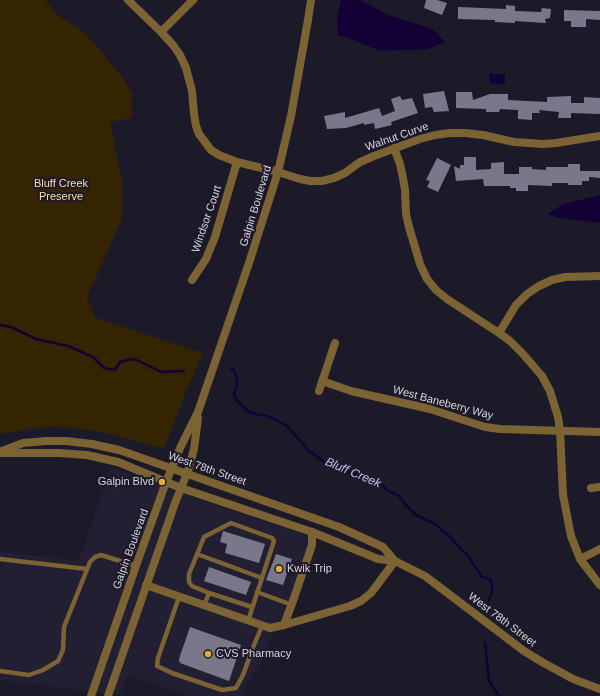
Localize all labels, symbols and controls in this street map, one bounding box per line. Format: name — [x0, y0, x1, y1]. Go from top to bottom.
street label: Walnut Curve — [364, 120, 430, 154]
street label: Galpin Boulevard — [237, 164, 275, 248]
park label: Bluff Creek Preserve — [34, 177, 88, 203]
street label: Windsor Court — [189, 184, 225, 254]
street label: West Baneberry Way — [391, 383, 495, 423]
street label: West 78th Street — [166, 449, 248, 489]
water label: Bluff Creek — [323, 455, 383, 491]
place label: Galpin Blvd — [98, 475, 154, 489]
marker: Galpin Blvd — [157, 477, 167, 487]
street label: Galpin Boulevard — [110, 507, 152, 591]
place label: Kwik Trip — [287, 562, 332, 576]
marker: Kwik Trip — [274, 564, 284, 574]
street label: West 78th Street — [465, 590, 539, 650]
place label: CVS Pharmacy — [216, 647, 291, 661]
marker: CVS Pharmacy — [203, 649, 213, 659]

